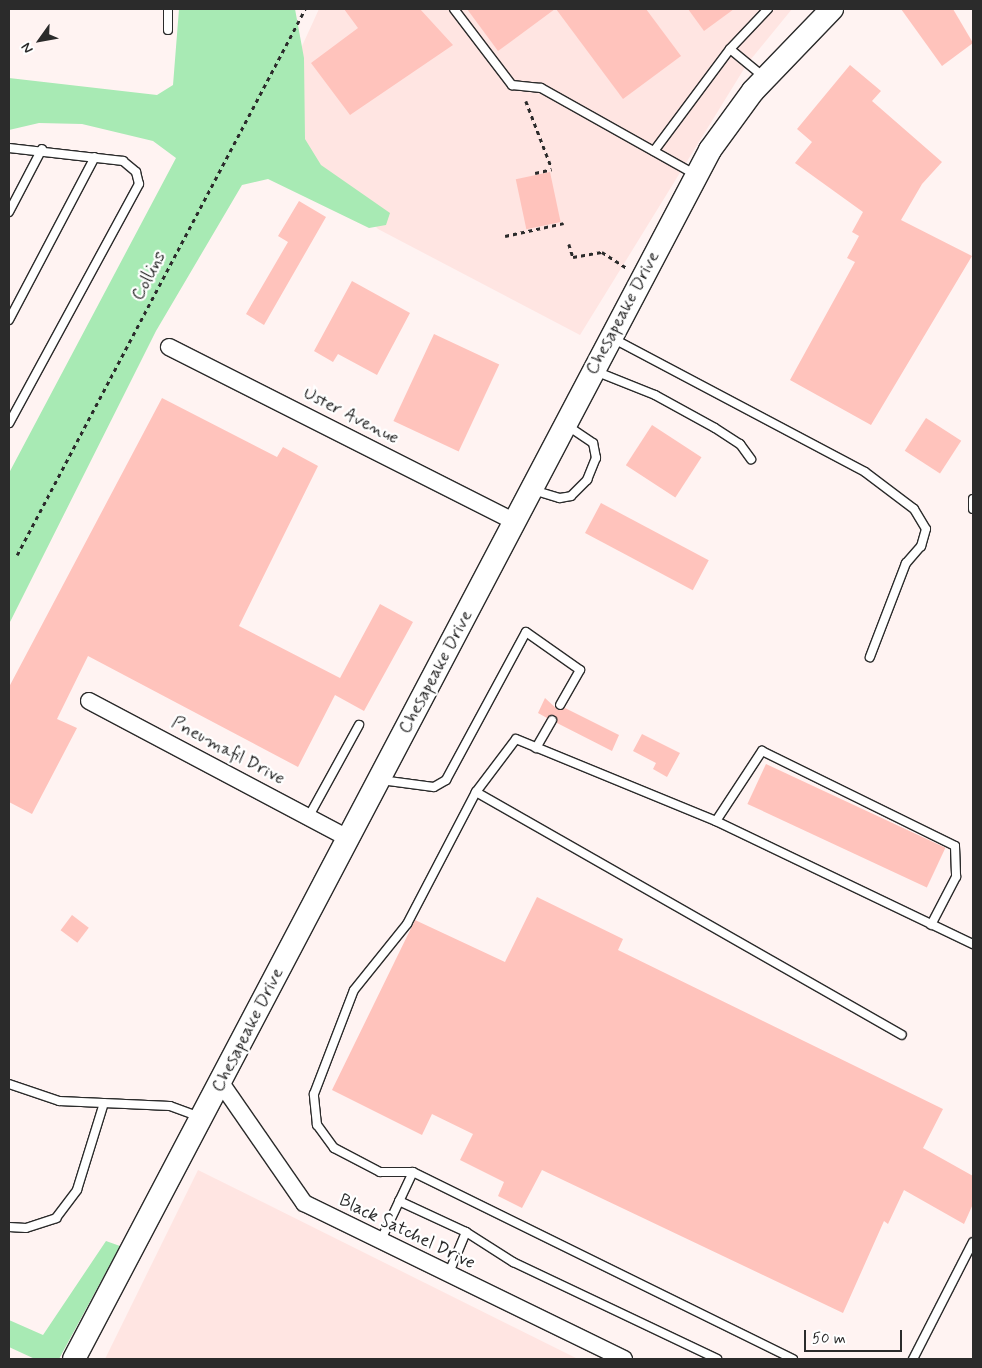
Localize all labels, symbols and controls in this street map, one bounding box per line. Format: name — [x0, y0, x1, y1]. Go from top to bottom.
north arrow — [15, 15, 65, 65]
text: N — [17, 39, 37, 57]
street label: Collins — [127, 248, 171, 304]
street label: Chesapeake Drive — [582, 248, 664, 378]
street label: Uster Avenue — [301, 383, 401, 449]
street label: Chesapeake Drive — [395, 607, 477, 737]
street label: Pneumafil Drive — [168, 712, 288, 790]
street label: Chesapeake Drive — [208, 965, 288, 1095]
street label: Black Satchel Drive — [336, 1190, 478, 1274]
scale bar — [807, 1320, 904, 1352]
text: 50 m — [812, 1329, 846, 1349]

